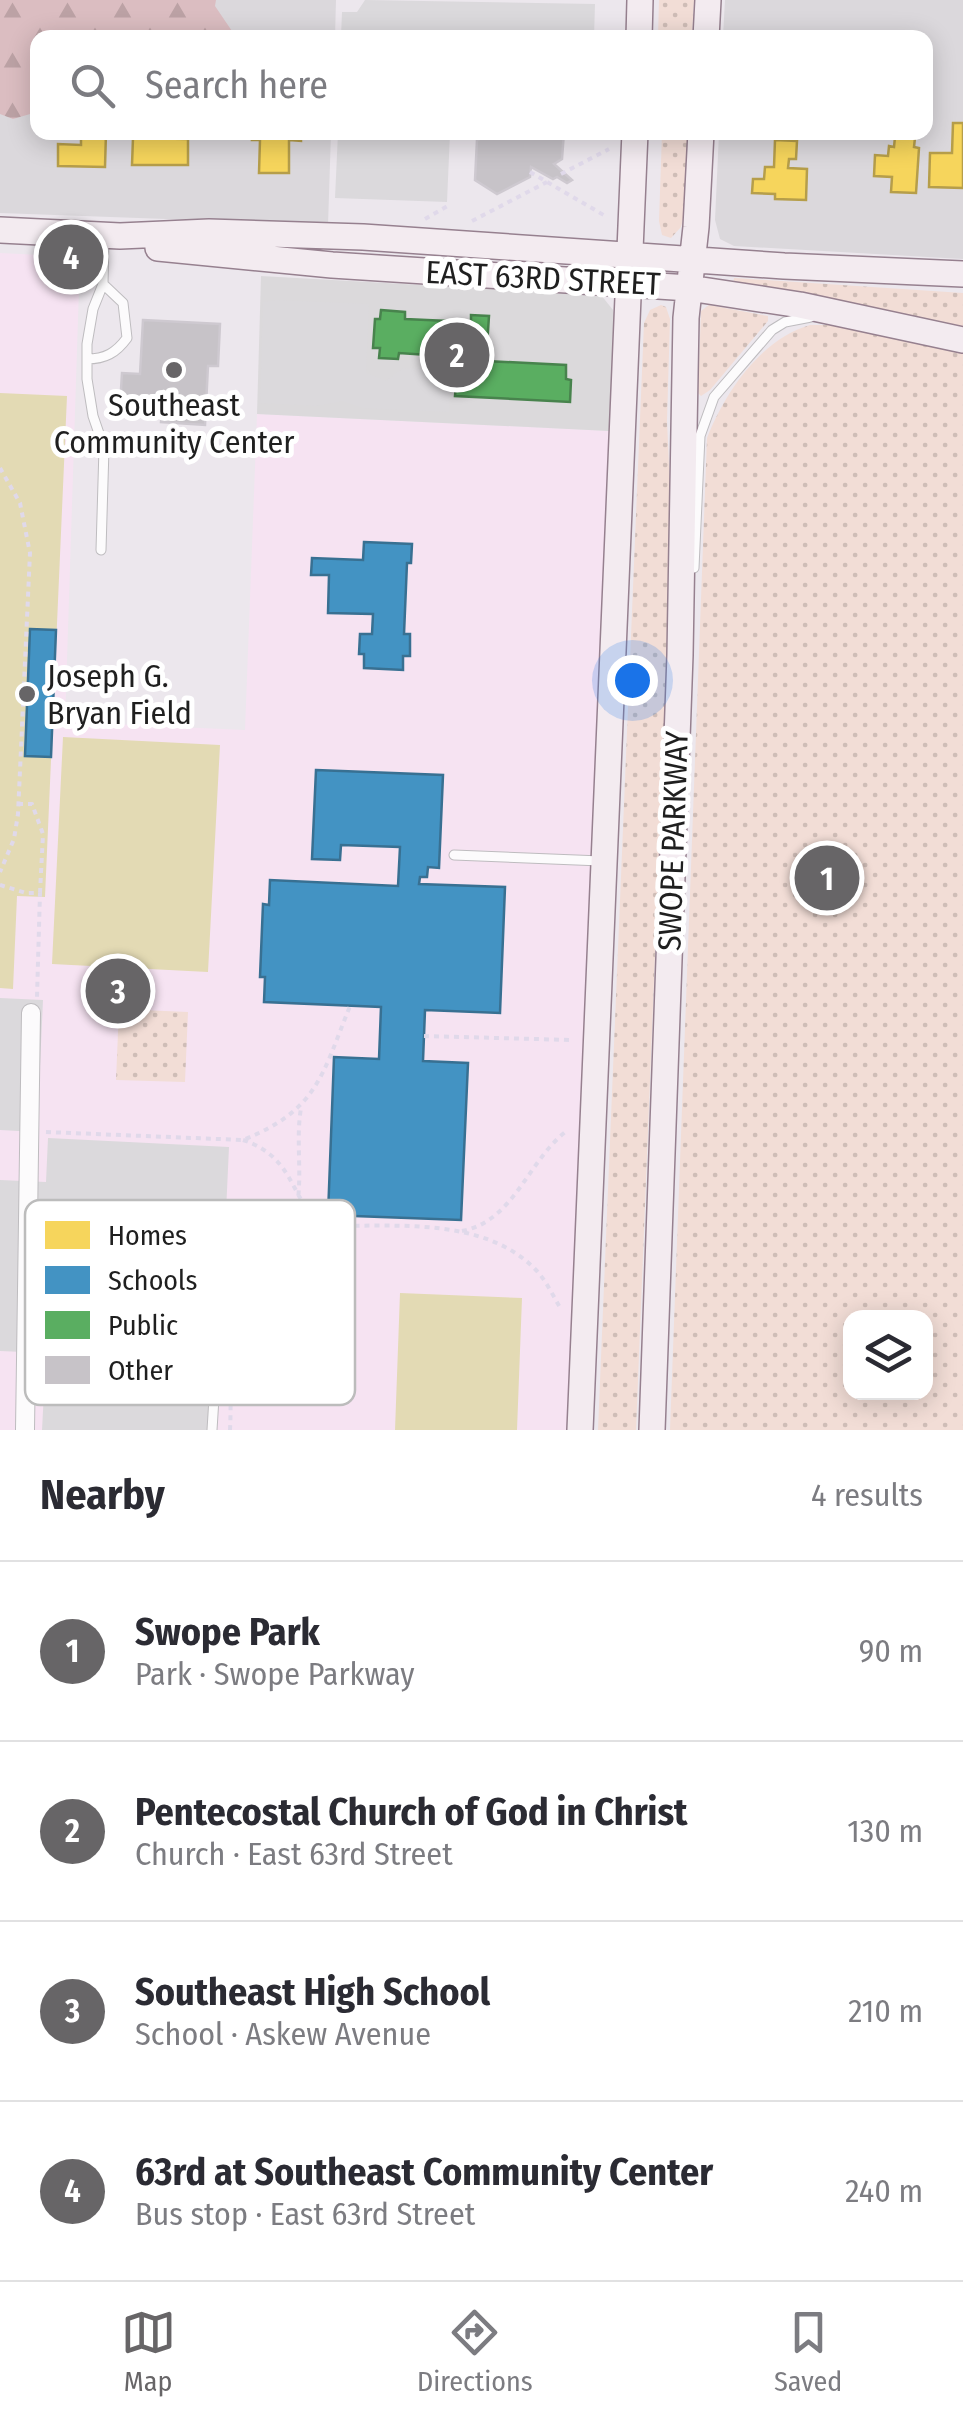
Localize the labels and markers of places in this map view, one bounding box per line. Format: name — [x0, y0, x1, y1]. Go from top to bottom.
pin: 4 — [38, 220, 104, 294]
pin: 2 — [424, 318, 490, 392]
marker: Southeast Community Center — [163, 359, 185, 381]
place label: Southeast Community Center — [54, 386, 294, 461]
place label: Joseph G. Bryan Field — [47, 657, 192, 732]
marker: Joseph G. Bryan Field — [16, 683, 38, 705]
pin: 1 — [794, 840, 860, 916]
pin: 3 — [86, 954, 150, 1028]

